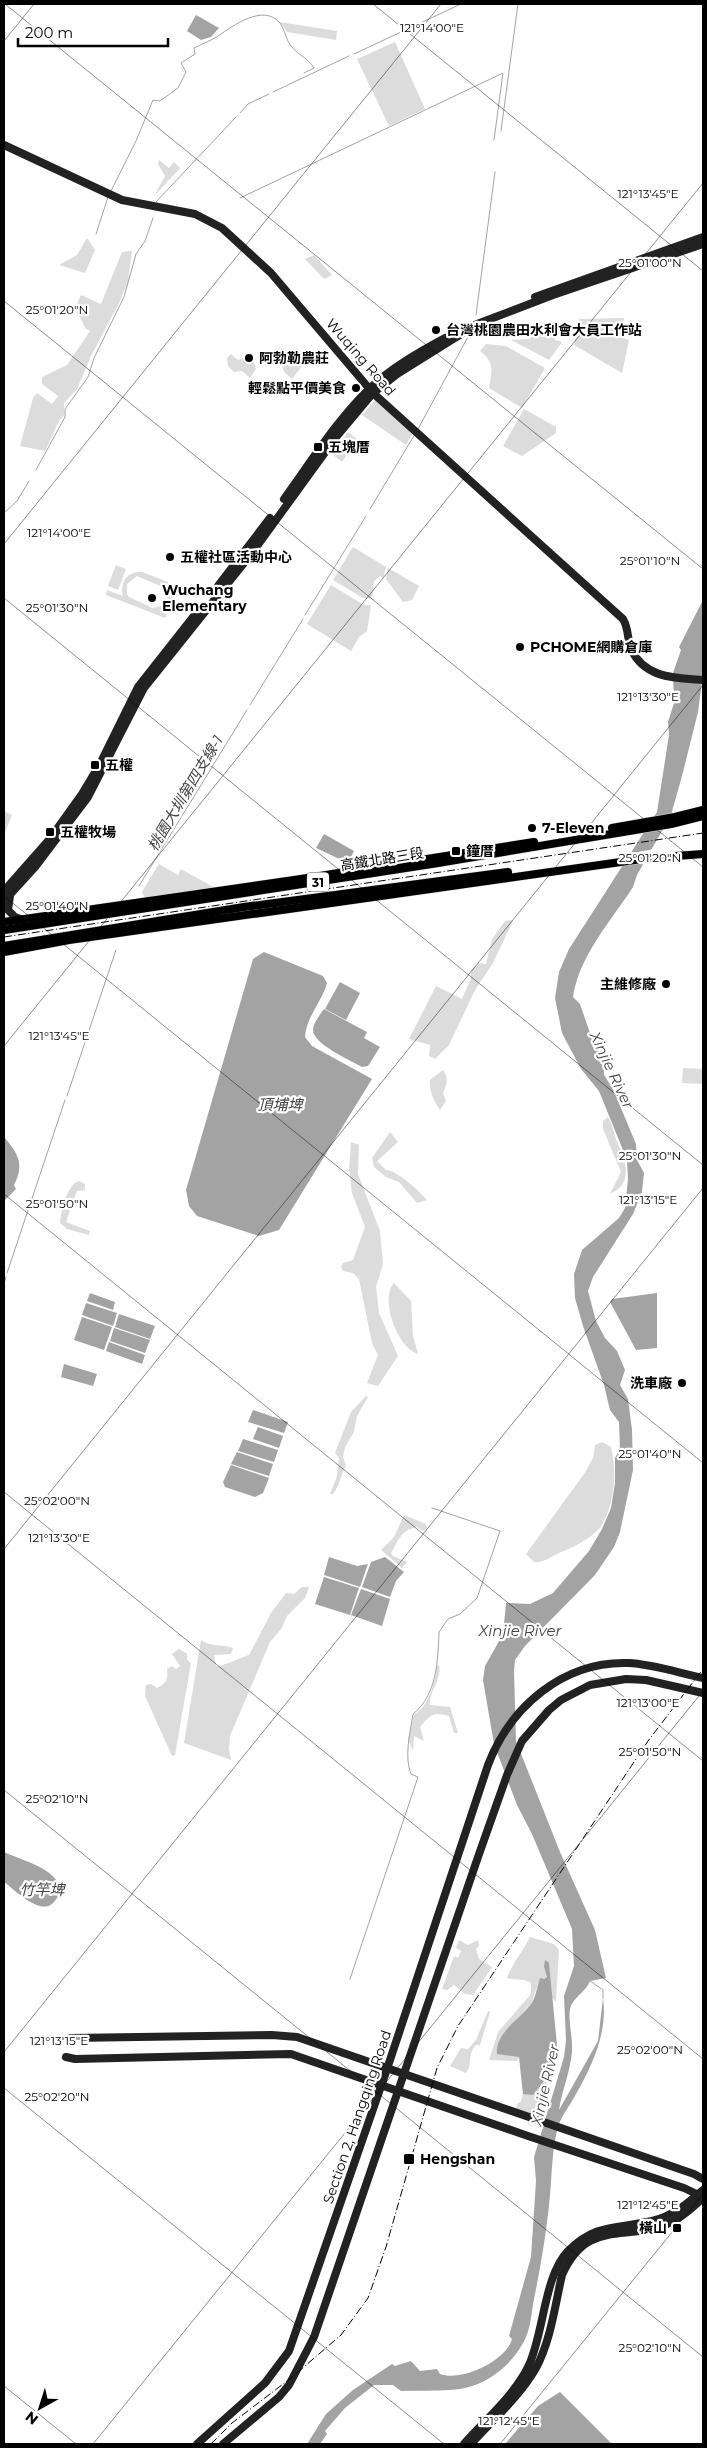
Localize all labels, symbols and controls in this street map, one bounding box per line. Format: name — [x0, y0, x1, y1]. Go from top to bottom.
scale bar — [18, 15, 168, 47]
text: 121°14'00"E — [400, 20, 464, 35]
text: 200 m — [25, 23, 73, 42]
text: 121°13'45"E — [617, 186, 679, 201]
text: 25°01'00"N — [618, 255, 682, 270]
text: 25°01'20"N — [26, 302, 88, 317]
street label: Wuqing Road — [322, 314, 400, 400]
place label: 台灣桃園農田水利會大員工作站 — [446, 321, 642, 339]
marker: 台灣桃園農田水利會大員工作站 — [430, 324, 442, 336]
place label: 阿勃勒農莊 — [259, 349, 329, 367]
marker: 阿勃勒農莊 — [243, 352, 255, 364]
place label: 輕鬆點平價美食 — [248, 379, 346, 397]
marker: 輕鬆點平價美食 — [350, 382, 362, 394]
place label: 五塊厝 — [328, 438, 370, 456]
marker: 五塊厝 — [312, 441, 324, 453]
text: 121°14'00"E — [27, 525, 91, 540]
place label: 五權社區活動中心 — [180, 548, 292, 566]
marker: 五權社區活動中心 — [164, 551, 176, 563]
text: 25°01'10"N — [620, 553, 680, 568]
place label: Wuchang Elementary — [162, 581, 247, 615]
marker: Wuchang Elementary — [146, 592, 158, 604]
text: 25°01'30"N — [26, 600, 88, 615]
place label: PCHOME網購倉庫 — [530, 638, 652, 656]
marker: PCHOME網購倉庫 — [514, 641, 526, 653]
text: 121°13'30"E — [617, 689, 679, 704]
water label: 桃園大圳第四支線-1 — [143, 732, 227, 854]
place label: 五權 — [105, 756, 133, 774]
marker: 五權 — [89, 759, 101, 771]
place label: 7-Eleven — [542, 819, 604, 837]
marker: 7-Eleven — [526, 822, 538, 834]
place label: 五權牧場 — [60, 823, 116, 841]
marker: 五權牧場 — [44, 826, 56, 838]
place label: 鐘厝 — [466, 842, 494, 860]
street label: 高鐵北路三段 — [339, 844, 425, 874]
marker: 鐘厝 — [450, 845, 462, 857]
text: 25°01'20"N — [619, 850, 681, 865]
road number: 31 — [307, 872, 329, 892]
text: 25°01'40"N — [26, 898, 88, 913]
place label: 主維修廠 — [600, 975, 656, 993]
marker: 主維修廠 — [660, 978, 672, 990]
water label: Xinjie River — [585, 1027, 639, 1113]
text: 121°13'45"E — [28, 1028, 90, 1043]
water label: 頂埔埤 — [257, 1095, 304, 1114]
text: 25°01'30"N — [619, 1148, 681, 1163]
text: 121°13'15"E — [619, 1192, 677, 1207]
text: 25°01'50"N — [26, 1196, 88, 1211]
place label: 洗車廠 — [630, 1374, 672, 1392]
marker: 洗車廠 — [676, 1377, 688, 1389]
text: 25°01'40"N — [619, 1446, 681, 1461]
text: 25°02'00"N — [24, 1493, 90, 1508]
text: 121°13'30"E — [28, 1530, 90, 1545]
water label: Xinjie River — [477, 1621, 562, 1640]
text: 121°13'00"E — [617, 1695, 680, 1710]
text: 25°01'50"N — [619, 1744, 681, 1759]
text: 25°02'10"N — [26, 1791, 88, 1806]
water label: 竹竿埤 — [19, 1880, 66, 1899]
street label: Section 2, Hangqing Road — [319, 2028, 395, 2206]
text: 121°13'15"E — [30, 2033, 88, 2048]
water label: Xinjie River — [526, 2041, 564, 2129]
text: 25°02'00"N — [617, 2042, 683, 2057]
text: 25°02'20"N — [24, 2089, 90, 2104]
place label: Hengshan — [420, 2150, 495, 2168]
marker: Hengshan — [402, 2152, 416, 2166]
text: 121°12'45"E — [617, 2197, 679, 2212]
place label: 橫山 — [639, 2219, 667, 2237]
marker: 橫山 — [671, 2222, 683, 2234]
text: 25°02'10"N — [619, 2340, 681, 2355]
north arrow — [15, 2383, 65, 2433]
text: N — [22, 2408, 42, 2429]
text: 121°12'45"E — [478, 2413, 540, 2428]

